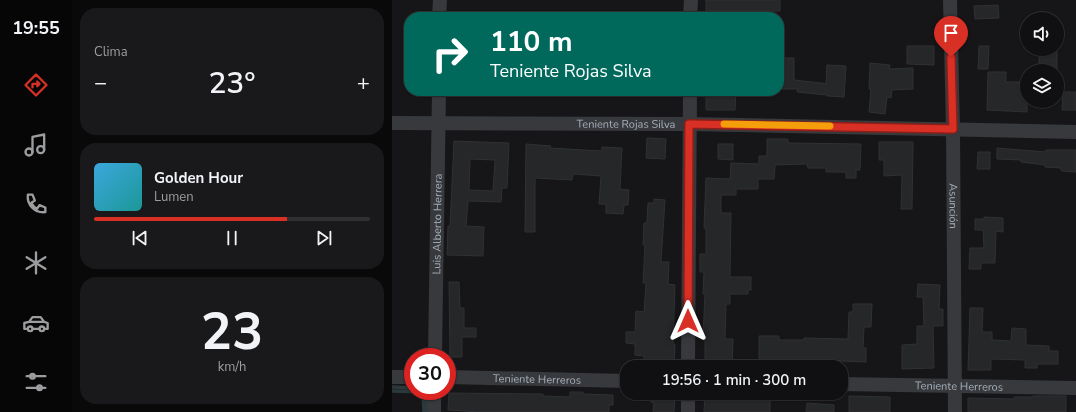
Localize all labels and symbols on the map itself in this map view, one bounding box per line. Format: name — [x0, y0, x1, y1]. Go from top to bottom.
pin — [934, 16, 968, 57]
street label: Teniente Rojas Silva — [577, 116, 676, 131]
street label: Luis Alberto Herrera — [429, 173, 445, 275]
street label: Asunción — [946, 183, 961, 229]
position arrow — [667, 300, 709, 342]
speed limit sign: 30 — [404, 348, 456, 400]
street label: Teniente Herreros — [493, 371, 581, 387]
street label: Teniente Herreros — [915, 378, 1003, 394]

